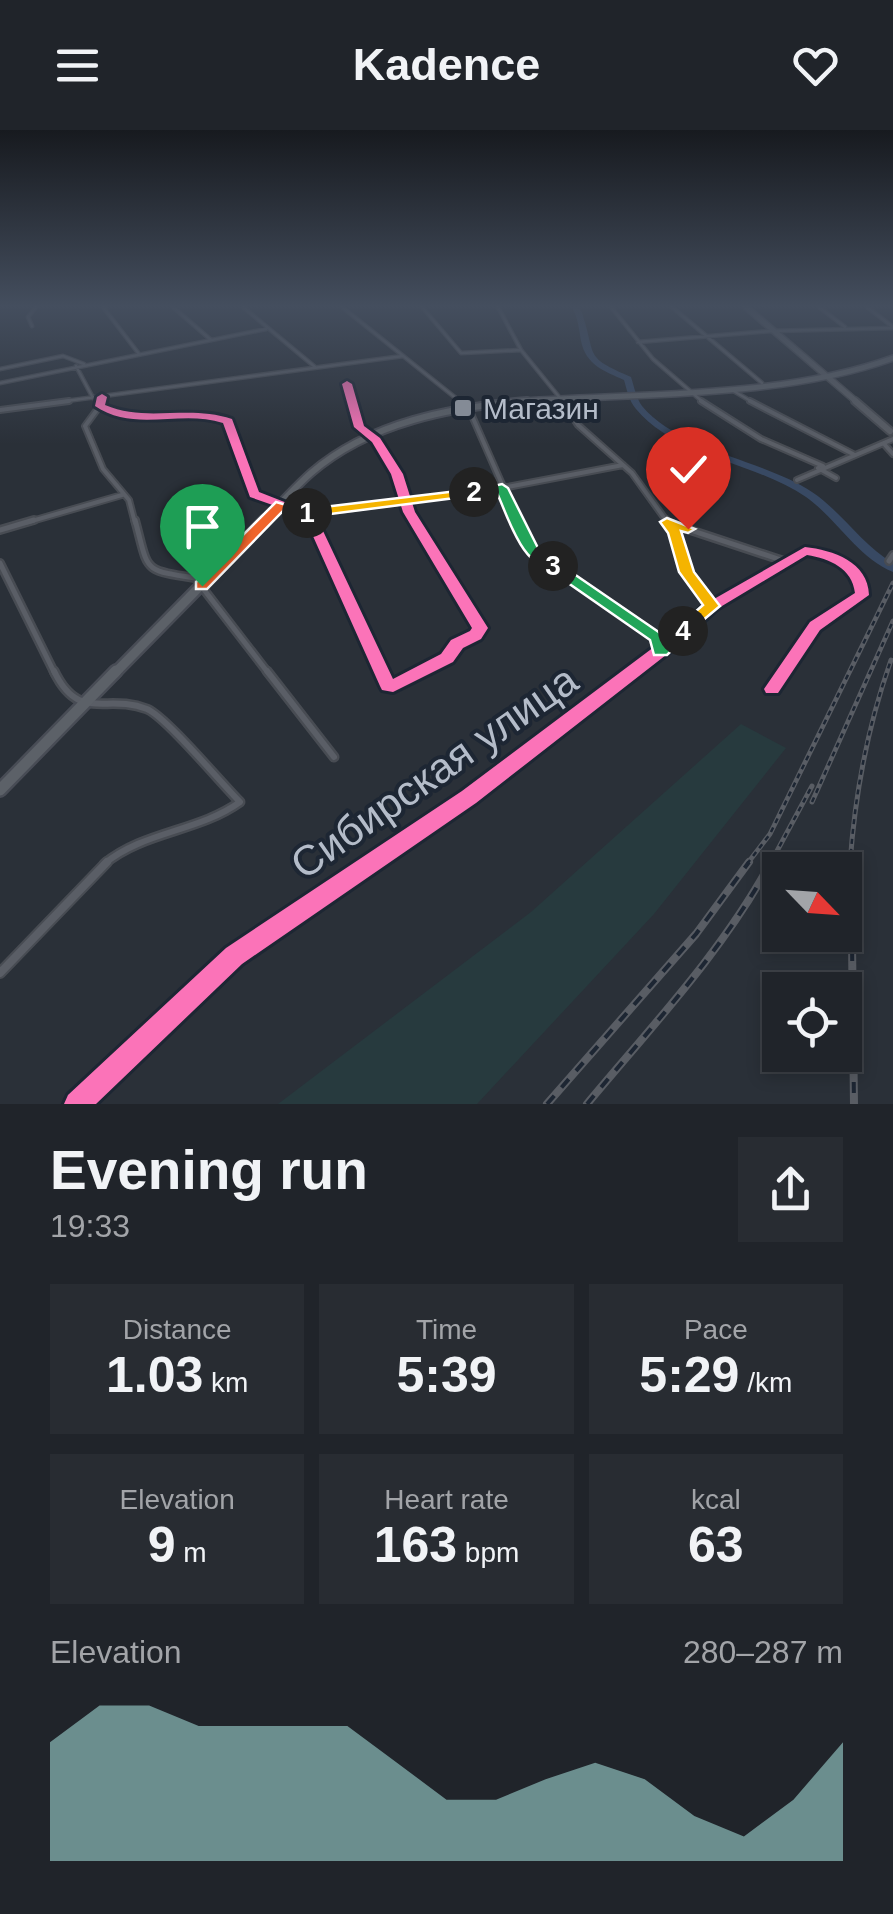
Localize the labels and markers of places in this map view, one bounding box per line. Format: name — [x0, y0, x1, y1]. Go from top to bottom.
place label: Магазин — [483, 392, 599, 425]
marker: Магазин — [452, 397, 474, 419]
pin — [646, 427, 731, 530]
pin: 2 — [449, 467, 499, 517]
pin — [160, 484, 245, 587]
pin: 1 — [282, 488, 332, 538]
pin: 3 — [528, 541, 578, 591]
pin: 4 — [658, 606, 708, 656]

